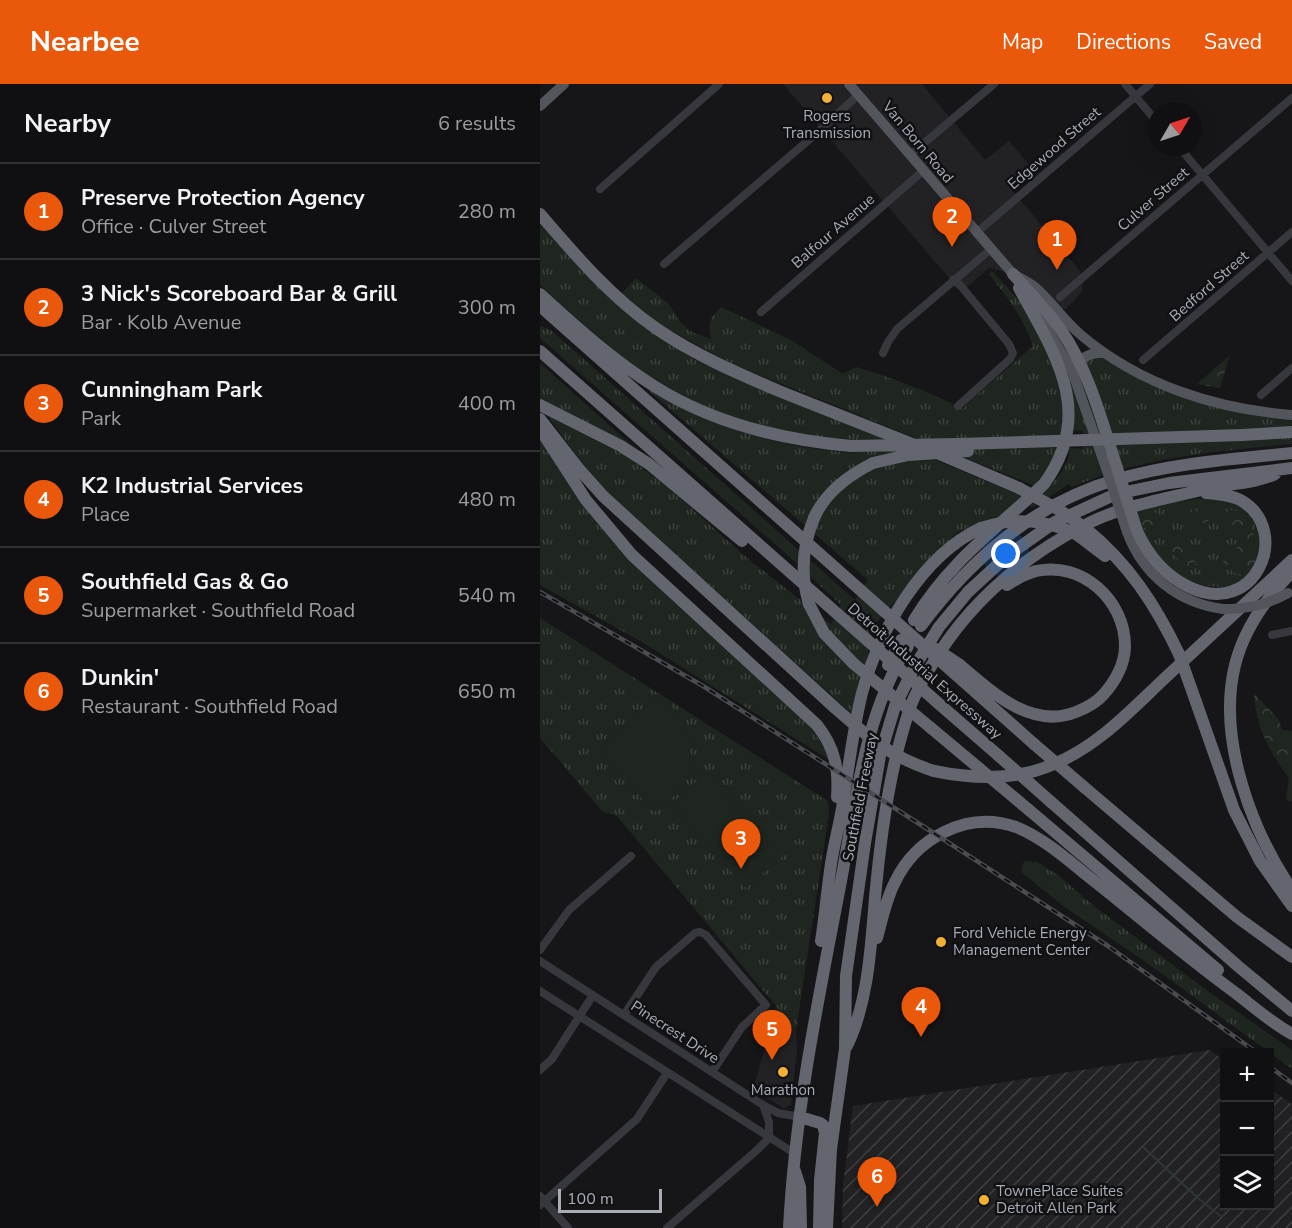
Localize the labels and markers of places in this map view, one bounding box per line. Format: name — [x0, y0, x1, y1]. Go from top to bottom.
marker: Rogers Transmission — [820, 91, 834, 105]
place label: Rogers Transmission — [783, 106, 871, 143]
pin: 2 — [932, 198, 972, 247]
pin: 1 — [1038, 220, 1076, 270]
pin: 3 — [722, 820, 760, 869]
place label: Ford Vehicle Energy Management Center — [953, 923, 1091, 960]
marker: Ford Vehicle Energy Management Center — [934, 935, 948, 949]
pin: 4 — [902, 988, 940, 1037]
pin: 5 — [752, 1010, 792, 1060]
marker: Marathon — [776, 1065, 790, 1079]
place label: Marathon — [751, 1080, 815, 1100]
pin: 6 — [858, 1158, 896, 1207]
place label: TownePlace Suites Detroit Allen Park — [996, 1181, 1123, 1218]
marker: TownePlace Suites Detroit Allen Park — [977, 1193, 991, 1207]

